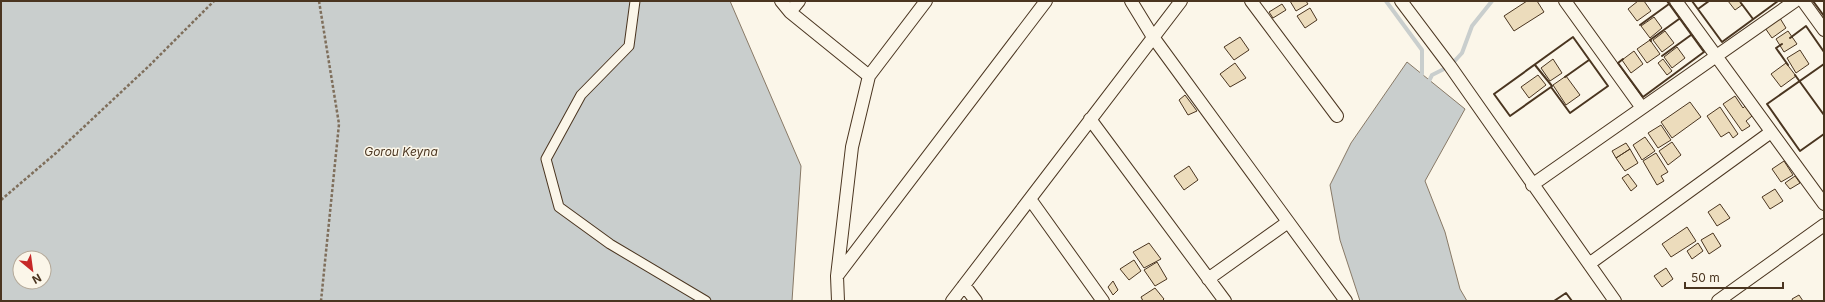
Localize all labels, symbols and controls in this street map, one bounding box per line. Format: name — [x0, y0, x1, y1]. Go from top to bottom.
water label: Gorou Keyna — [364, 144, 438, 159]
north arrow — [12, 250, 52, 290]
scale bar — [1685, 264, 1783, 290]
text: 50 m — [1691, 270, 1720, 285]
text: N — [30, 271, 44, 287]

